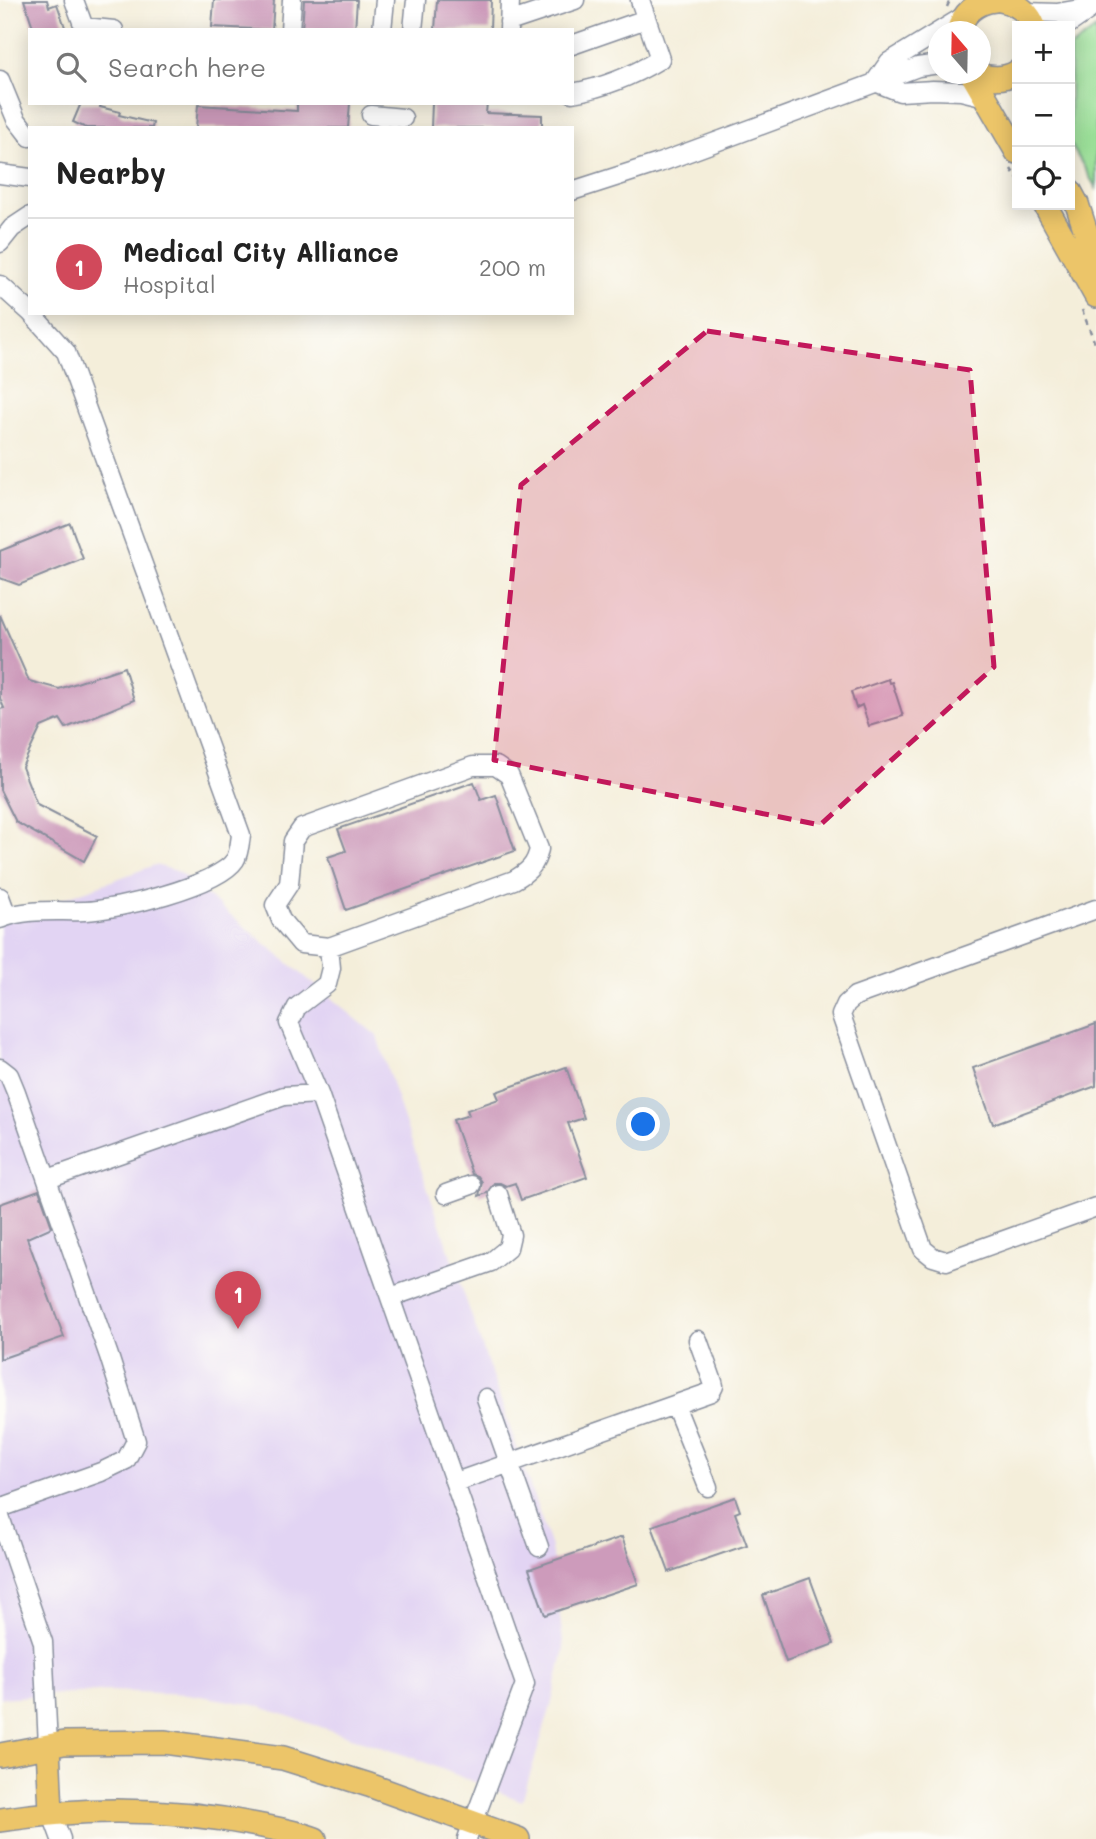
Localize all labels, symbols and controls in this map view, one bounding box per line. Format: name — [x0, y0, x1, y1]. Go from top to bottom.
north arrow — [928, 21, 991, 84]
map controls — [1012, 21, 1075, 210]
button: + — [1012, 21, 1075, 84]
search box — [28, 28, 574, 105]
icon: search — [52, 48, 90, 86]
text: Search here — [108, 50, 266, 84]
button: − — [1012, 84, 1075, 147]
button: locate — [1012, 147, 1075, 210]
text: Nearby — [56, 152, 166, 192]
text: Medical City Alliance — [123, 235, 399, 269]
text: 1 — [74, 252, 84, 282]
text: 200 m — [479, 252, 546, 282]
text: Hospital — [123, 269, 216, 299]
your location — [626, 1107, 660, 1141]
pin: 1 — [215, 1271, 261, 1329]

